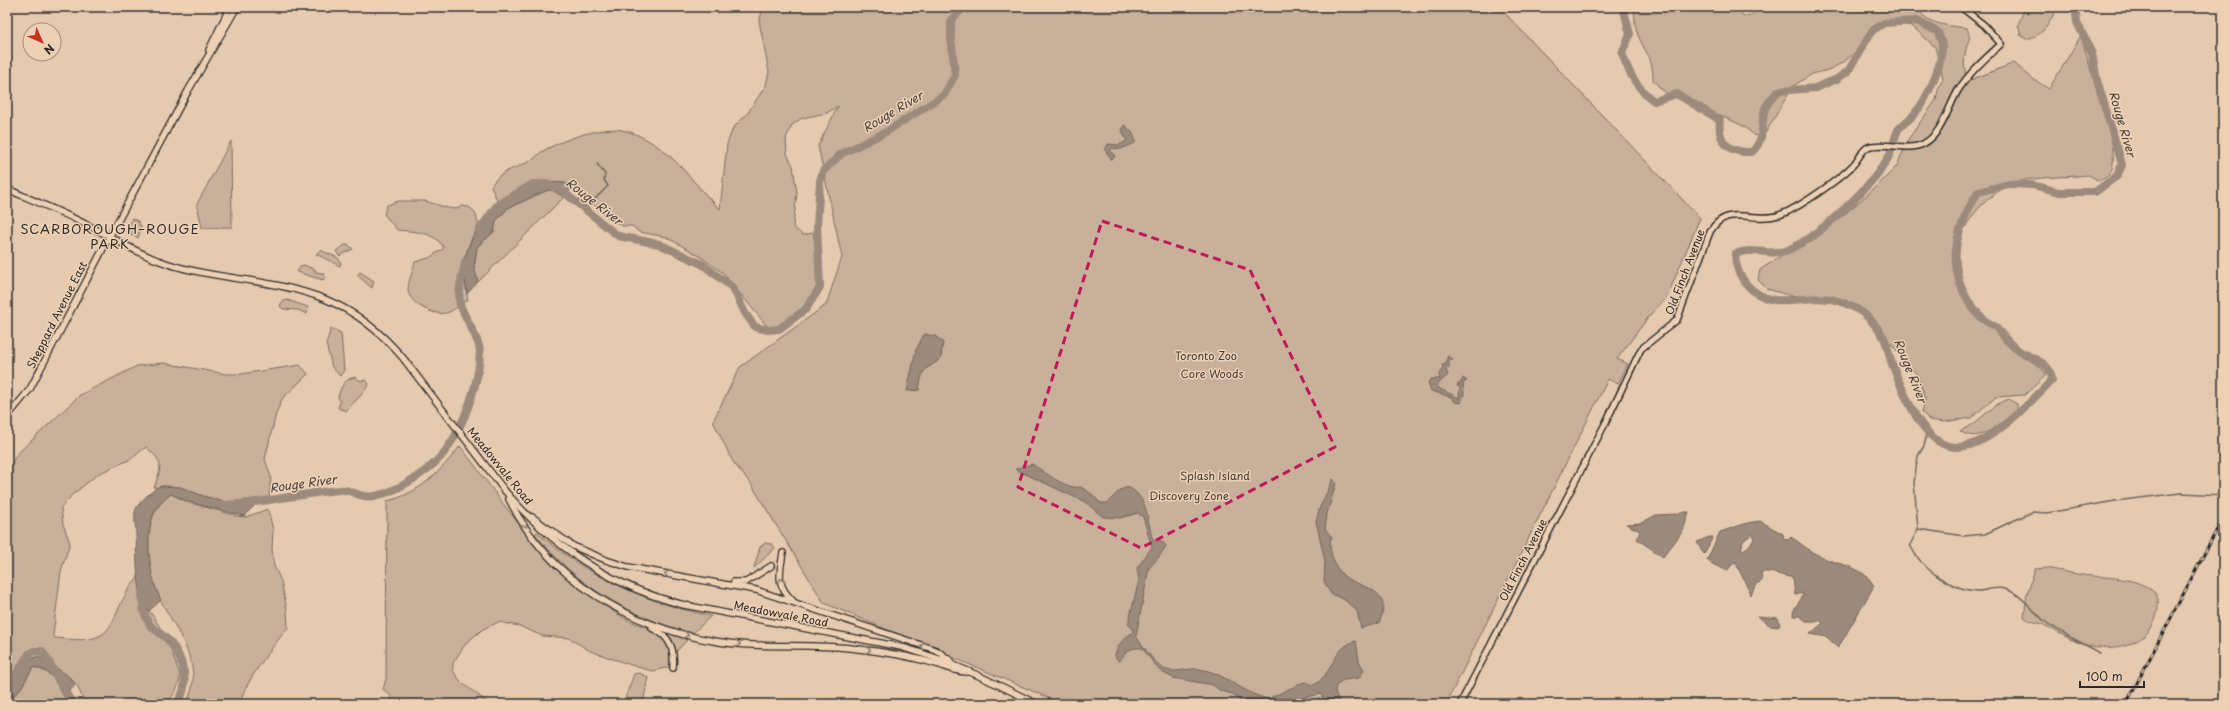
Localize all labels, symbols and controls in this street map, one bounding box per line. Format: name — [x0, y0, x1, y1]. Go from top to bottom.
north arrow — [22, 22, 62, 62]
text: N — [40, 40, 59, 59]
water label: Rouge River — [859, 85, 927, 136]
water label: Rouge River — [2105, 89, 2141, 160]
water label: Rouge River — [563, 173, 628, 230]
district label: SCARBOROUGH–ROUGE PARK — [20, 219, 200, 253]
street label: Old Finch Avenue — [1660, 226, 1709, 317]
street label: Sheppard Avenue East — [22, 258, 91, 371]
water label: Rouge River — [1890, 336, 1932, 407]
park label: Toronto Zoo — [1175, 347, 1237, 364]
park label: Core Woods — [1181, 365, 1243, 382]
street label: Meadowvale Road — [464, 423, 537, 508]
park label: Splash Island — [1180, 467, 1250, 484]
water label: Rouge River — [268, 469, 339, 497]
park label: Discovery Zone — [1149, 487, 1229, 504]
street label: Old Finch Avenue — [1494, 516, 1551, 604]
one-way arrow — [520, 520, 527, 527]
one-way arrow — [664, 570, 670, 579]
one-way arrow — [777, 577, 785, 584]
street label: Meadowvale Road — [732, 596, 830, 631]
one-way arrow — [682, 630, 689, 639]
one-way arrow — [735, 639, 741, 648]
one-way arrow — [920, 642, 927, 651]
one-way arrow — [865, 645, 871, 654]
scale bar — [2080, 663, 2144, 689]
text: 100 m — [2086, 667, 2123, 685]

